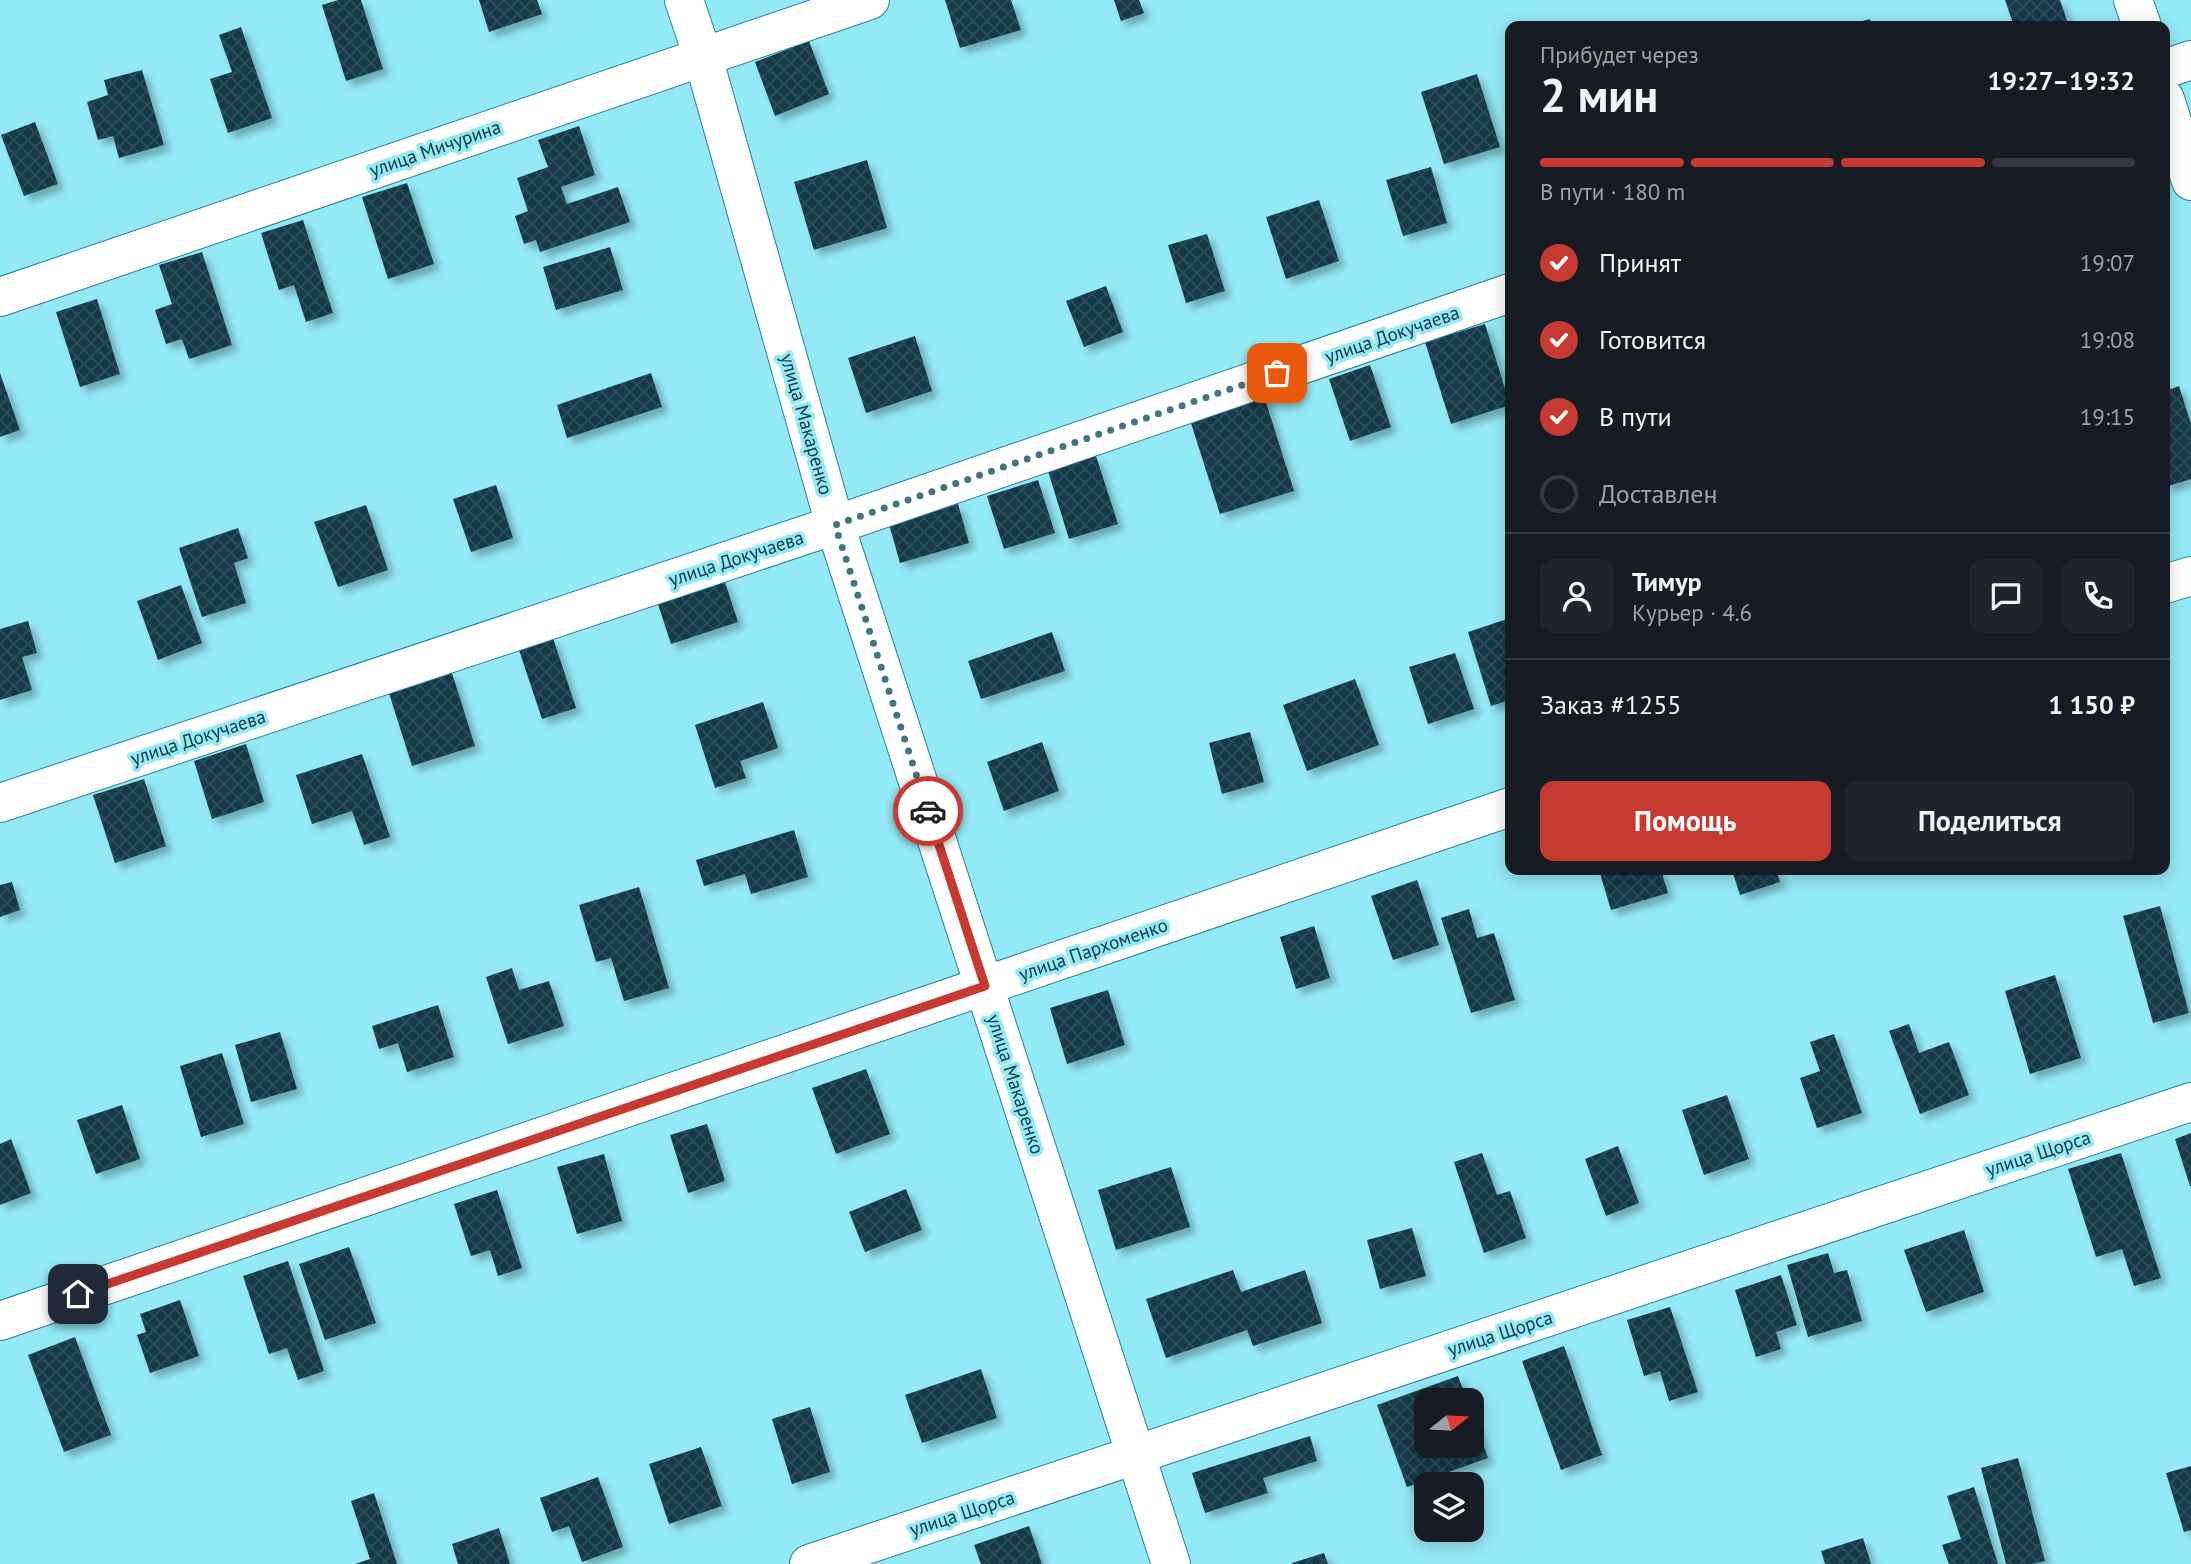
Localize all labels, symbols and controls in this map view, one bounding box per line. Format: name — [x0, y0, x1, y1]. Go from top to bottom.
text: Прибудет через — [1540, 40, 1699, 69]
text: 19:27–19:32 — [1988, 64, 2135, 97]
text: 2 мин — [1540, 65, 1658, 125]
street label: улица Мичурина — [366, 114, 504, 182]
text: В пути · 180 m — [1540, 177, 1685, 206]
icon: check — [1540, 244, 1578, 282]
text: Принят — [1599, 246, 1681, 279]
text: 19:07 — [2080, 248, 2135, 277]
street label: улица Докучаева — [1322, 300, 1462, 368]
icon: check — [1540, 321, 1578, 359]
text: Готовится — [1599, 323, 1706, 356]
text: 19:08 — [2080, 325, 2135, 354]
pin — [1247, 343, 1307, 403]
street label: улица Макаренко — [775, 351, 839, 497]
icon: bag — [1258, 354, 1296, 392]
icon: check — [1540, 398, 1578, 436]
text: В пути — [1599, 400, 1672, 433]
text: 19:15 — [2080, 402, 2135, 431]
text: Доставлен — [1599, 477, 1718, 510]
street label: улица Докучаева — [665, 525, 807, 591]
button: person — [1540, 559, 1614, 633]
button: chat — [1969, 559, 2043, 633]
button: phone — [2061, 559, 2135, 633]
text: Тимур — [1632, 565, 1702, 598]
text: Курьер · 4.6 — [1632, 598, 1752, 627]
text: Заказ #1255 — [1540, 688, 1682, 721]
text: 1 150 ₽ — [2048, 688, 2135, 721]
street label: улица Докучаева — [127, 704, 269, 770]
courier — [893, 776, 963, 846]
button: Помощь — [1540, 781, 1831, 861]
button: Поделиться — [1845, 781, 2135, 861]
icon: car — [909, 792, 947, 830]
street label: улица Пархоменко — [1015, 912, 1171, 986]
street label: улица Макаренко — [982, 1011, 1050, 1157]
street label: улица Щорса — [1982, 1125, 2094, 1181]
pin — [48, 1264, 108, 1324]
icon: home — [59, 1275, 97, 1313]
street label: улица Щорса — [1444, 1305, 1556, 1361]
north arrow — [1414, 1388, 1484, 1458]
map controls — [1414, 1388, 1484, 1542]
button: layers — [1414, 1472, 1484, 1542]
street label: улица Щорса — [906, 1485, 1018, 1541]

